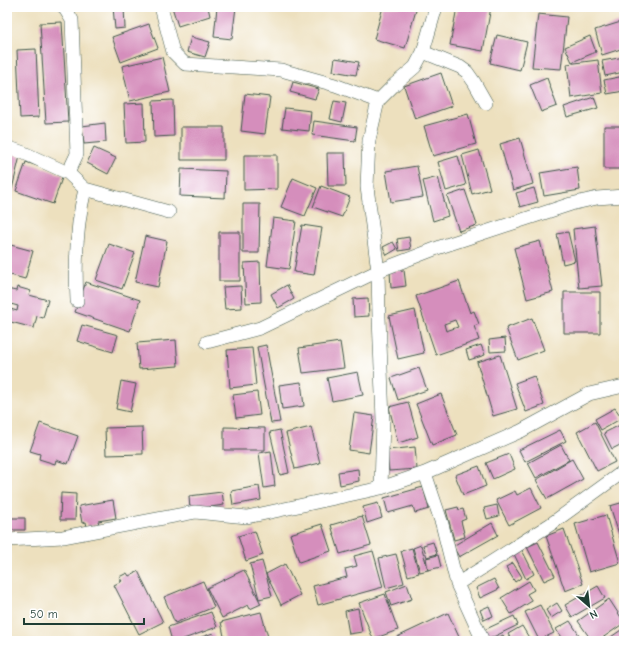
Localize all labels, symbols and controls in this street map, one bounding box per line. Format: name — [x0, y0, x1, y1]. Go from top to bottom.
north arrow — [569, 586, 609, 626]
scale bar — [24, 600, 144, 626]
text: 50 m — [30, 607, 58, 621]
text: N — [587, 607, 600, 622]

